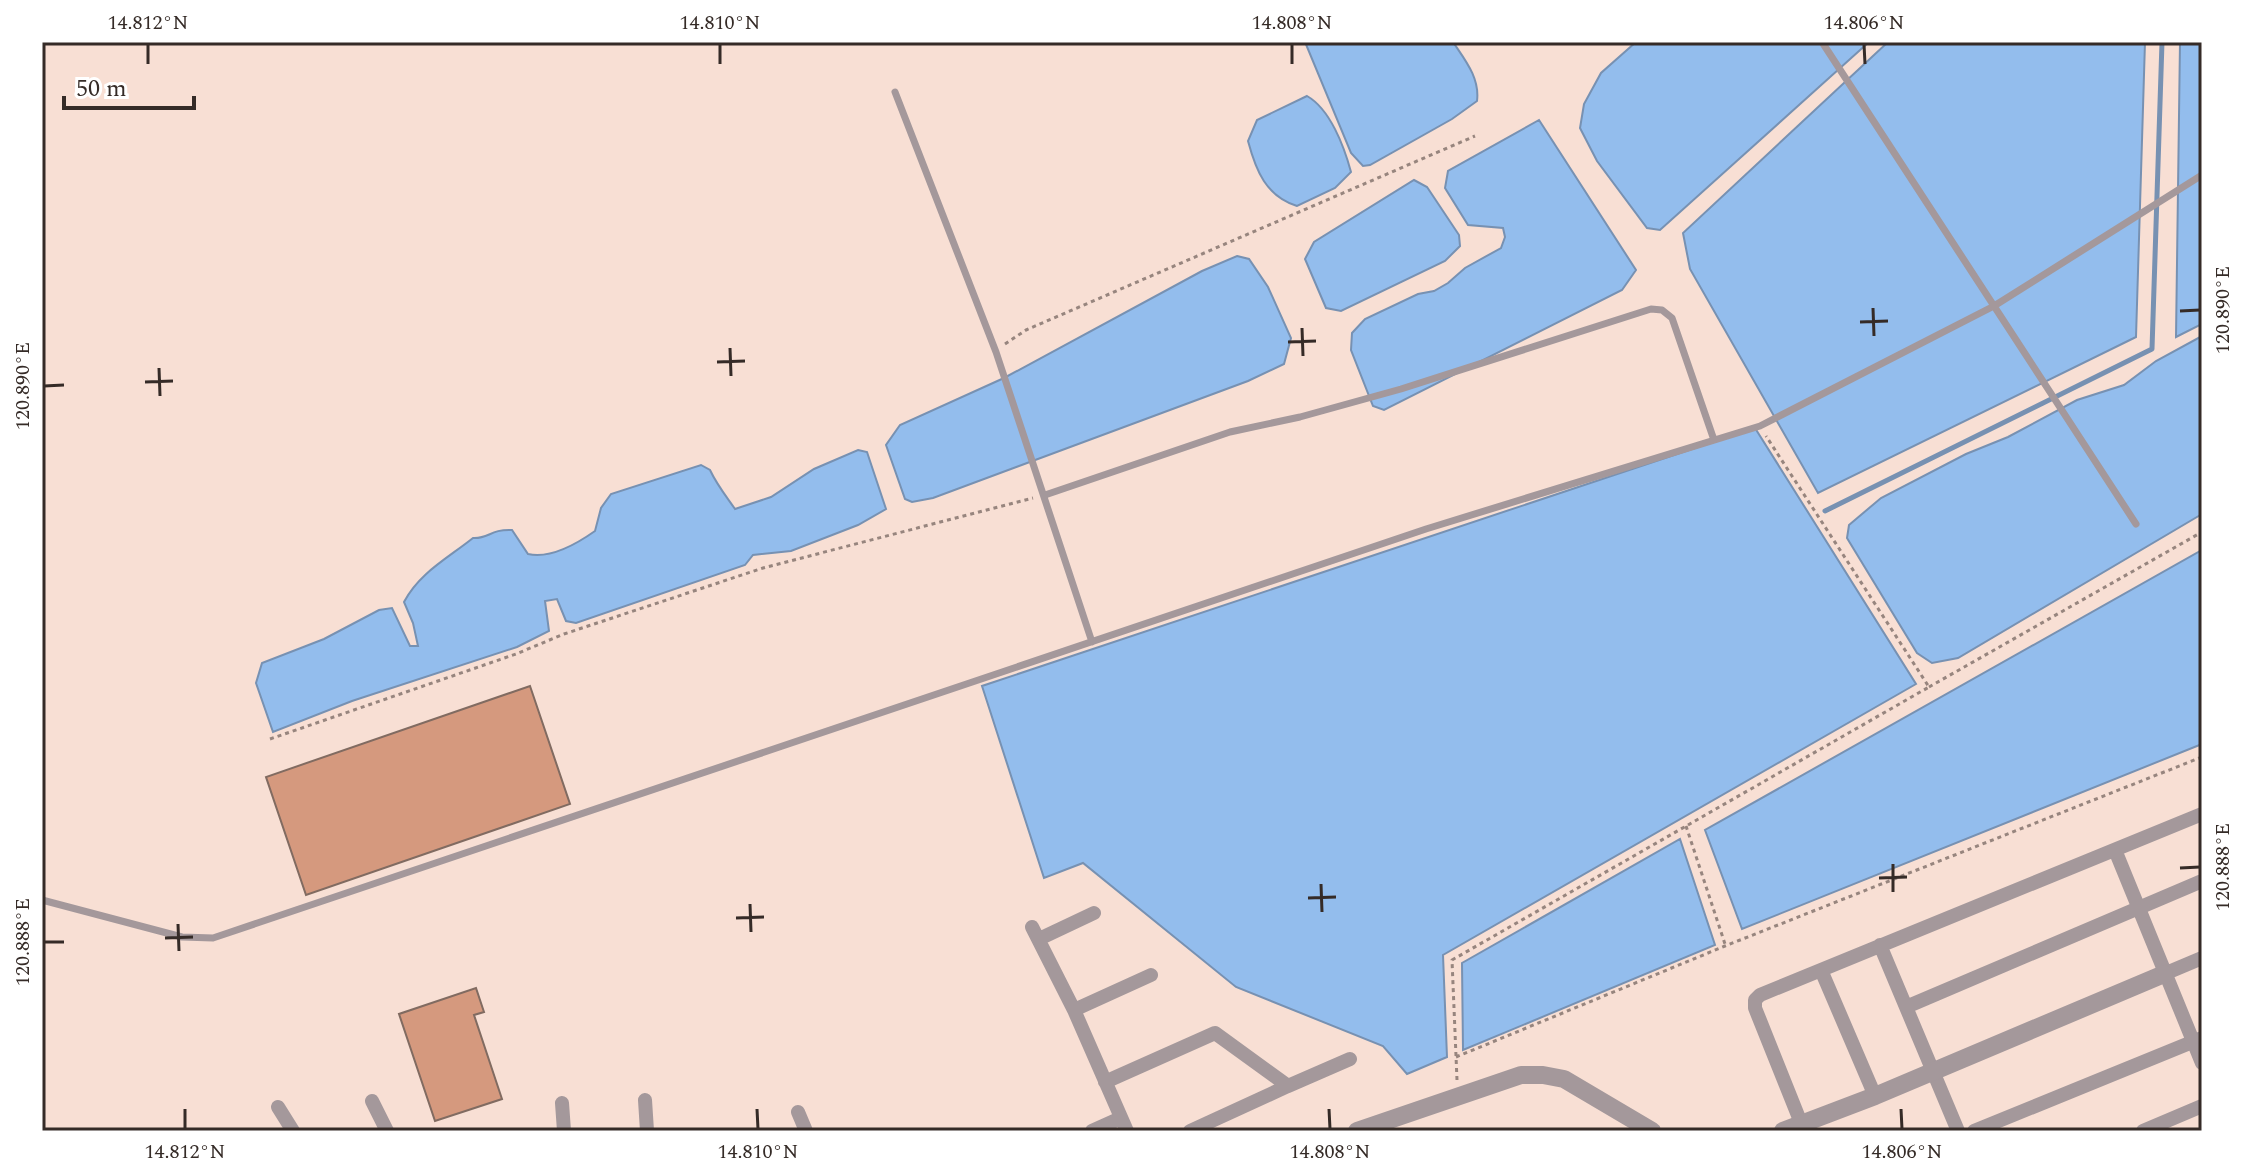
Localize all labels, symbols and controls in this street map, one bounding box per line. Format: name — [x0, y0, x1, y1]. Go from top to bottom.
text: 14.812°N — [108, 8, 188, 38]
text: 14.810°N — [680, 8, 760, 38]
text: 14.808°N — [1252, 8, 1332, 38]
text: 14.806°N — [1824, 8, 1904, 38]
scale bar — [64, 60, 194, 110]
text: 50 m — [76, 71, 127, 107]
text: 120.890°E — [2208, 266, 2238, 354]
text: 120.890°E — [8, 342, 38, 430]
text: 120.888°E — [2208, 823, 2238, 911]
text: 120.888°E — [8, 898, 38, 986]
text: 14.812°N — [145, 1137, 225, 1167]
text: 14.810°N — [718, 1137, 798, 1167]
text: 14.808°N — [1290, 1137, 1370, 1167]
text: 14.806°N — [1862, 1137, 1942, 1167]

